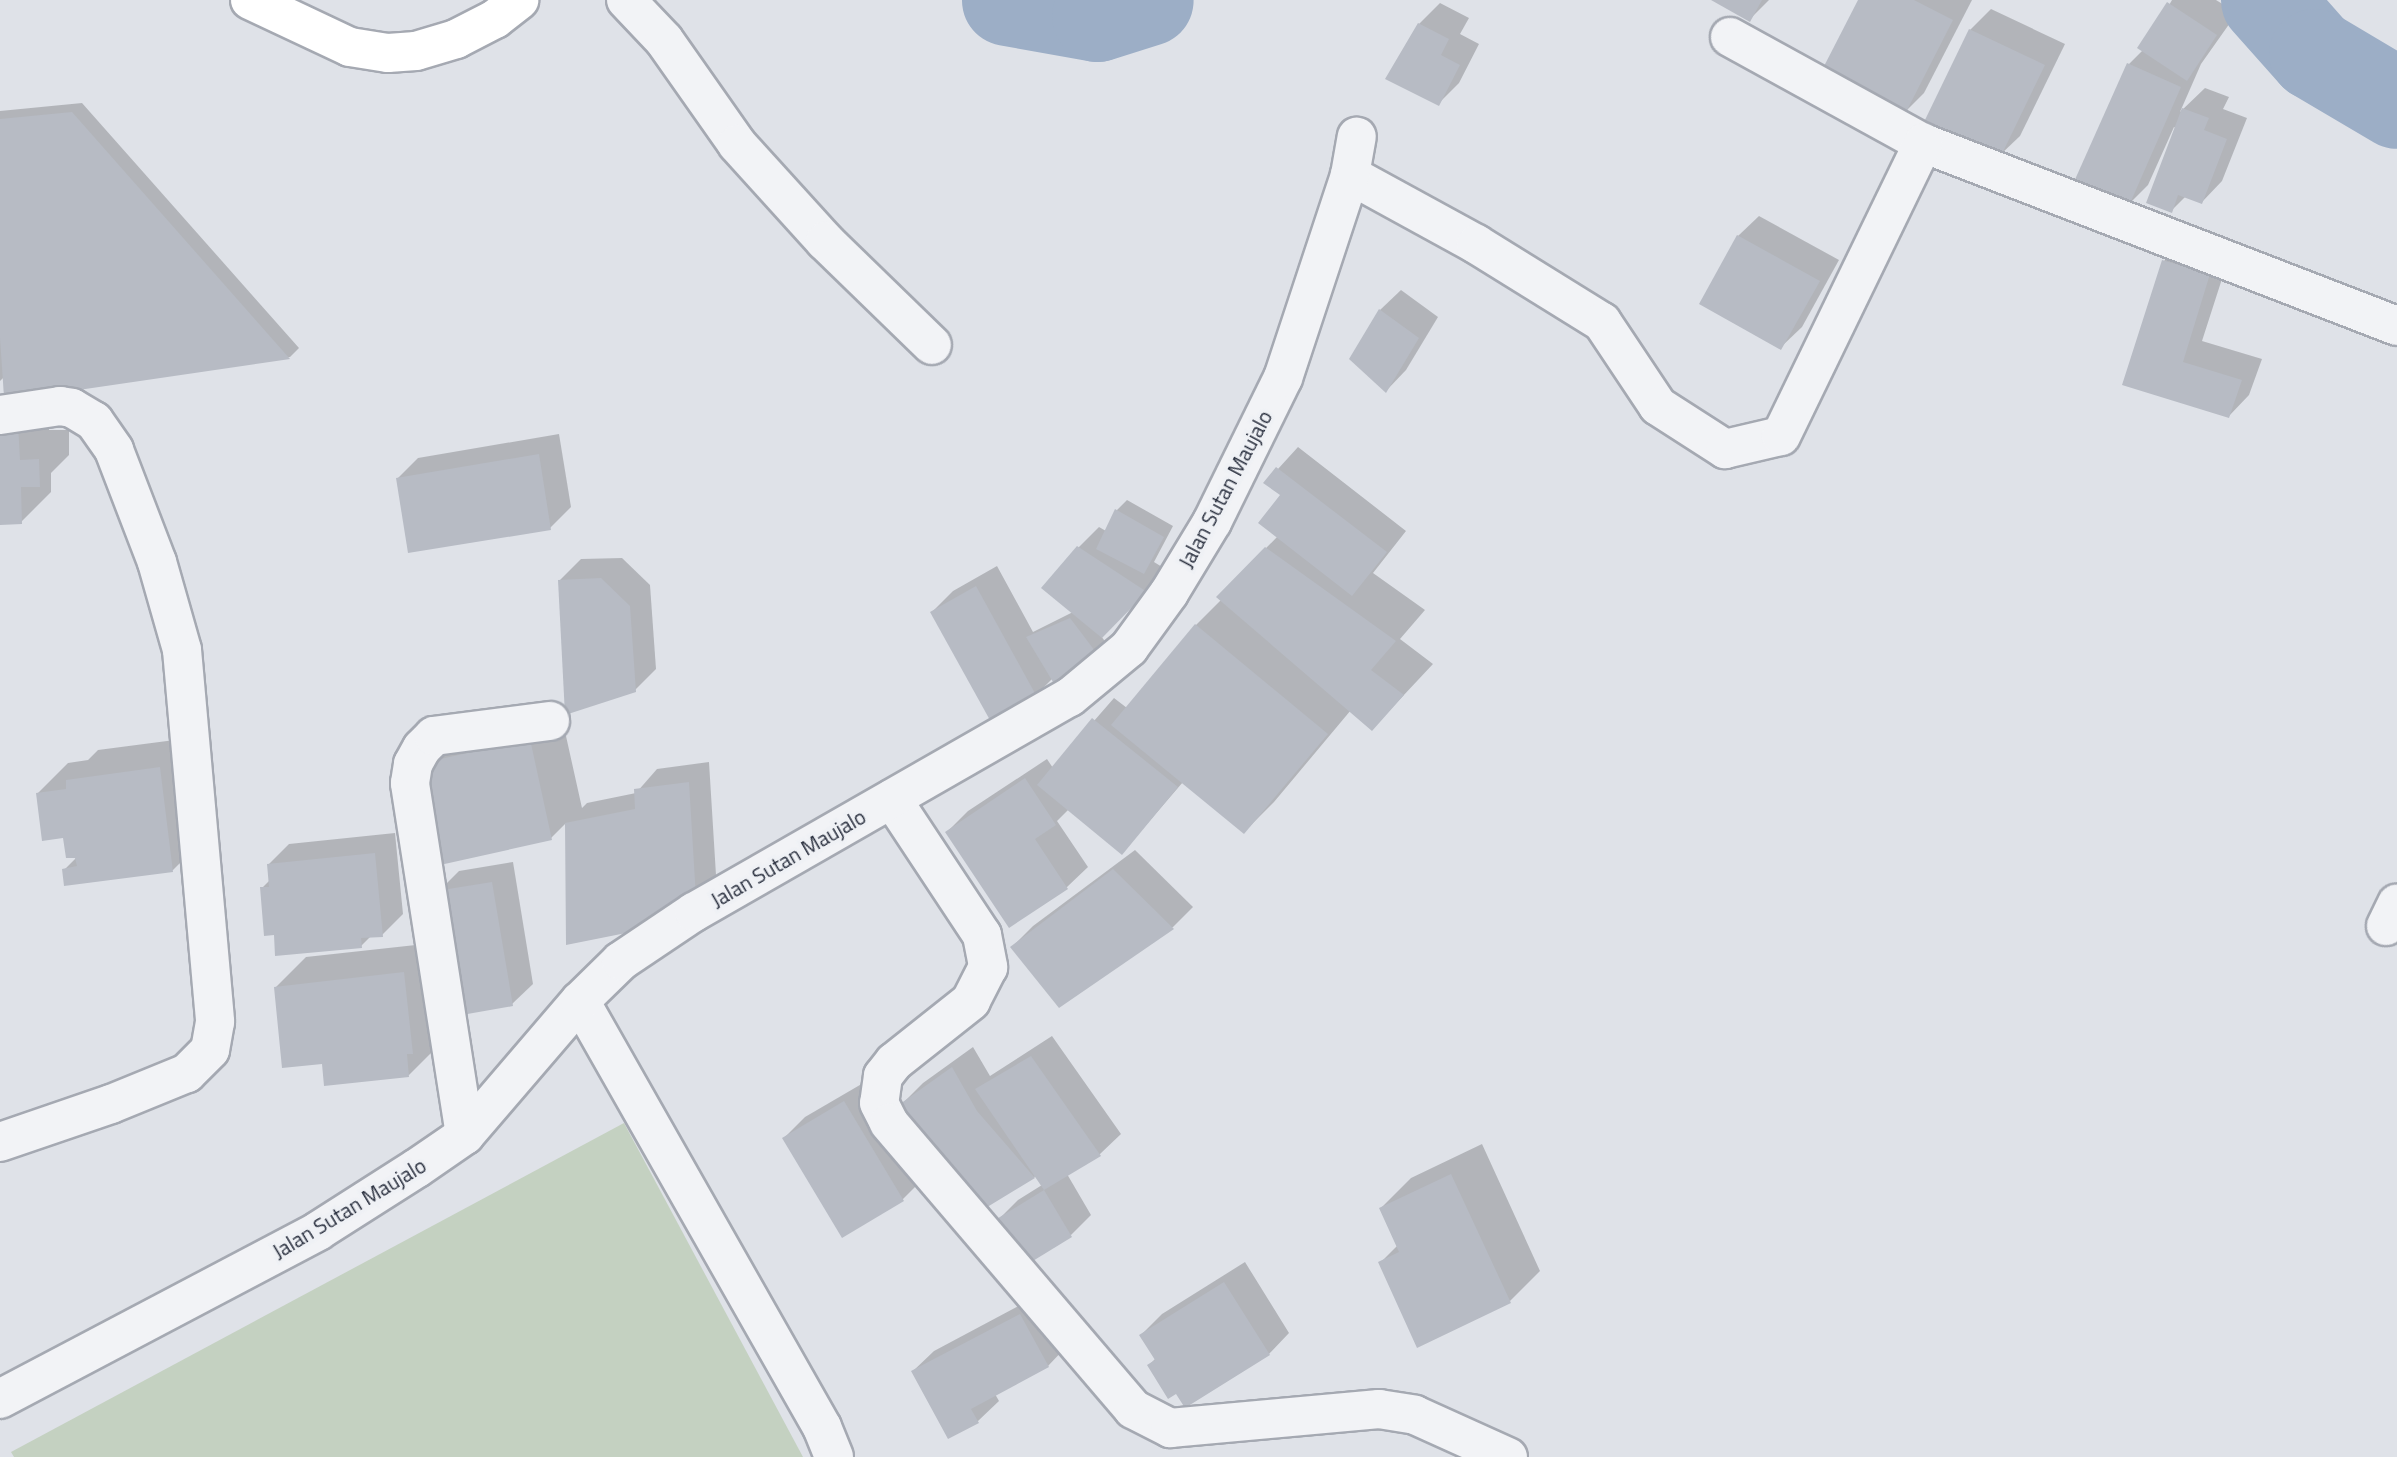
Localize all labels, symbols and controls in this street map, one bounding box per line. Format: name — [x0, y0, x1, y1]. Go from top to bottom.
street label: Jalan Sutan Maujalo — [1173, 406, 1277, 572]
street label: Jalan Sutan Maujalo — [706, 803, 870, 913]
street label: Jalan Sutan Maujalo — [268, 1152, 430, 1264]

